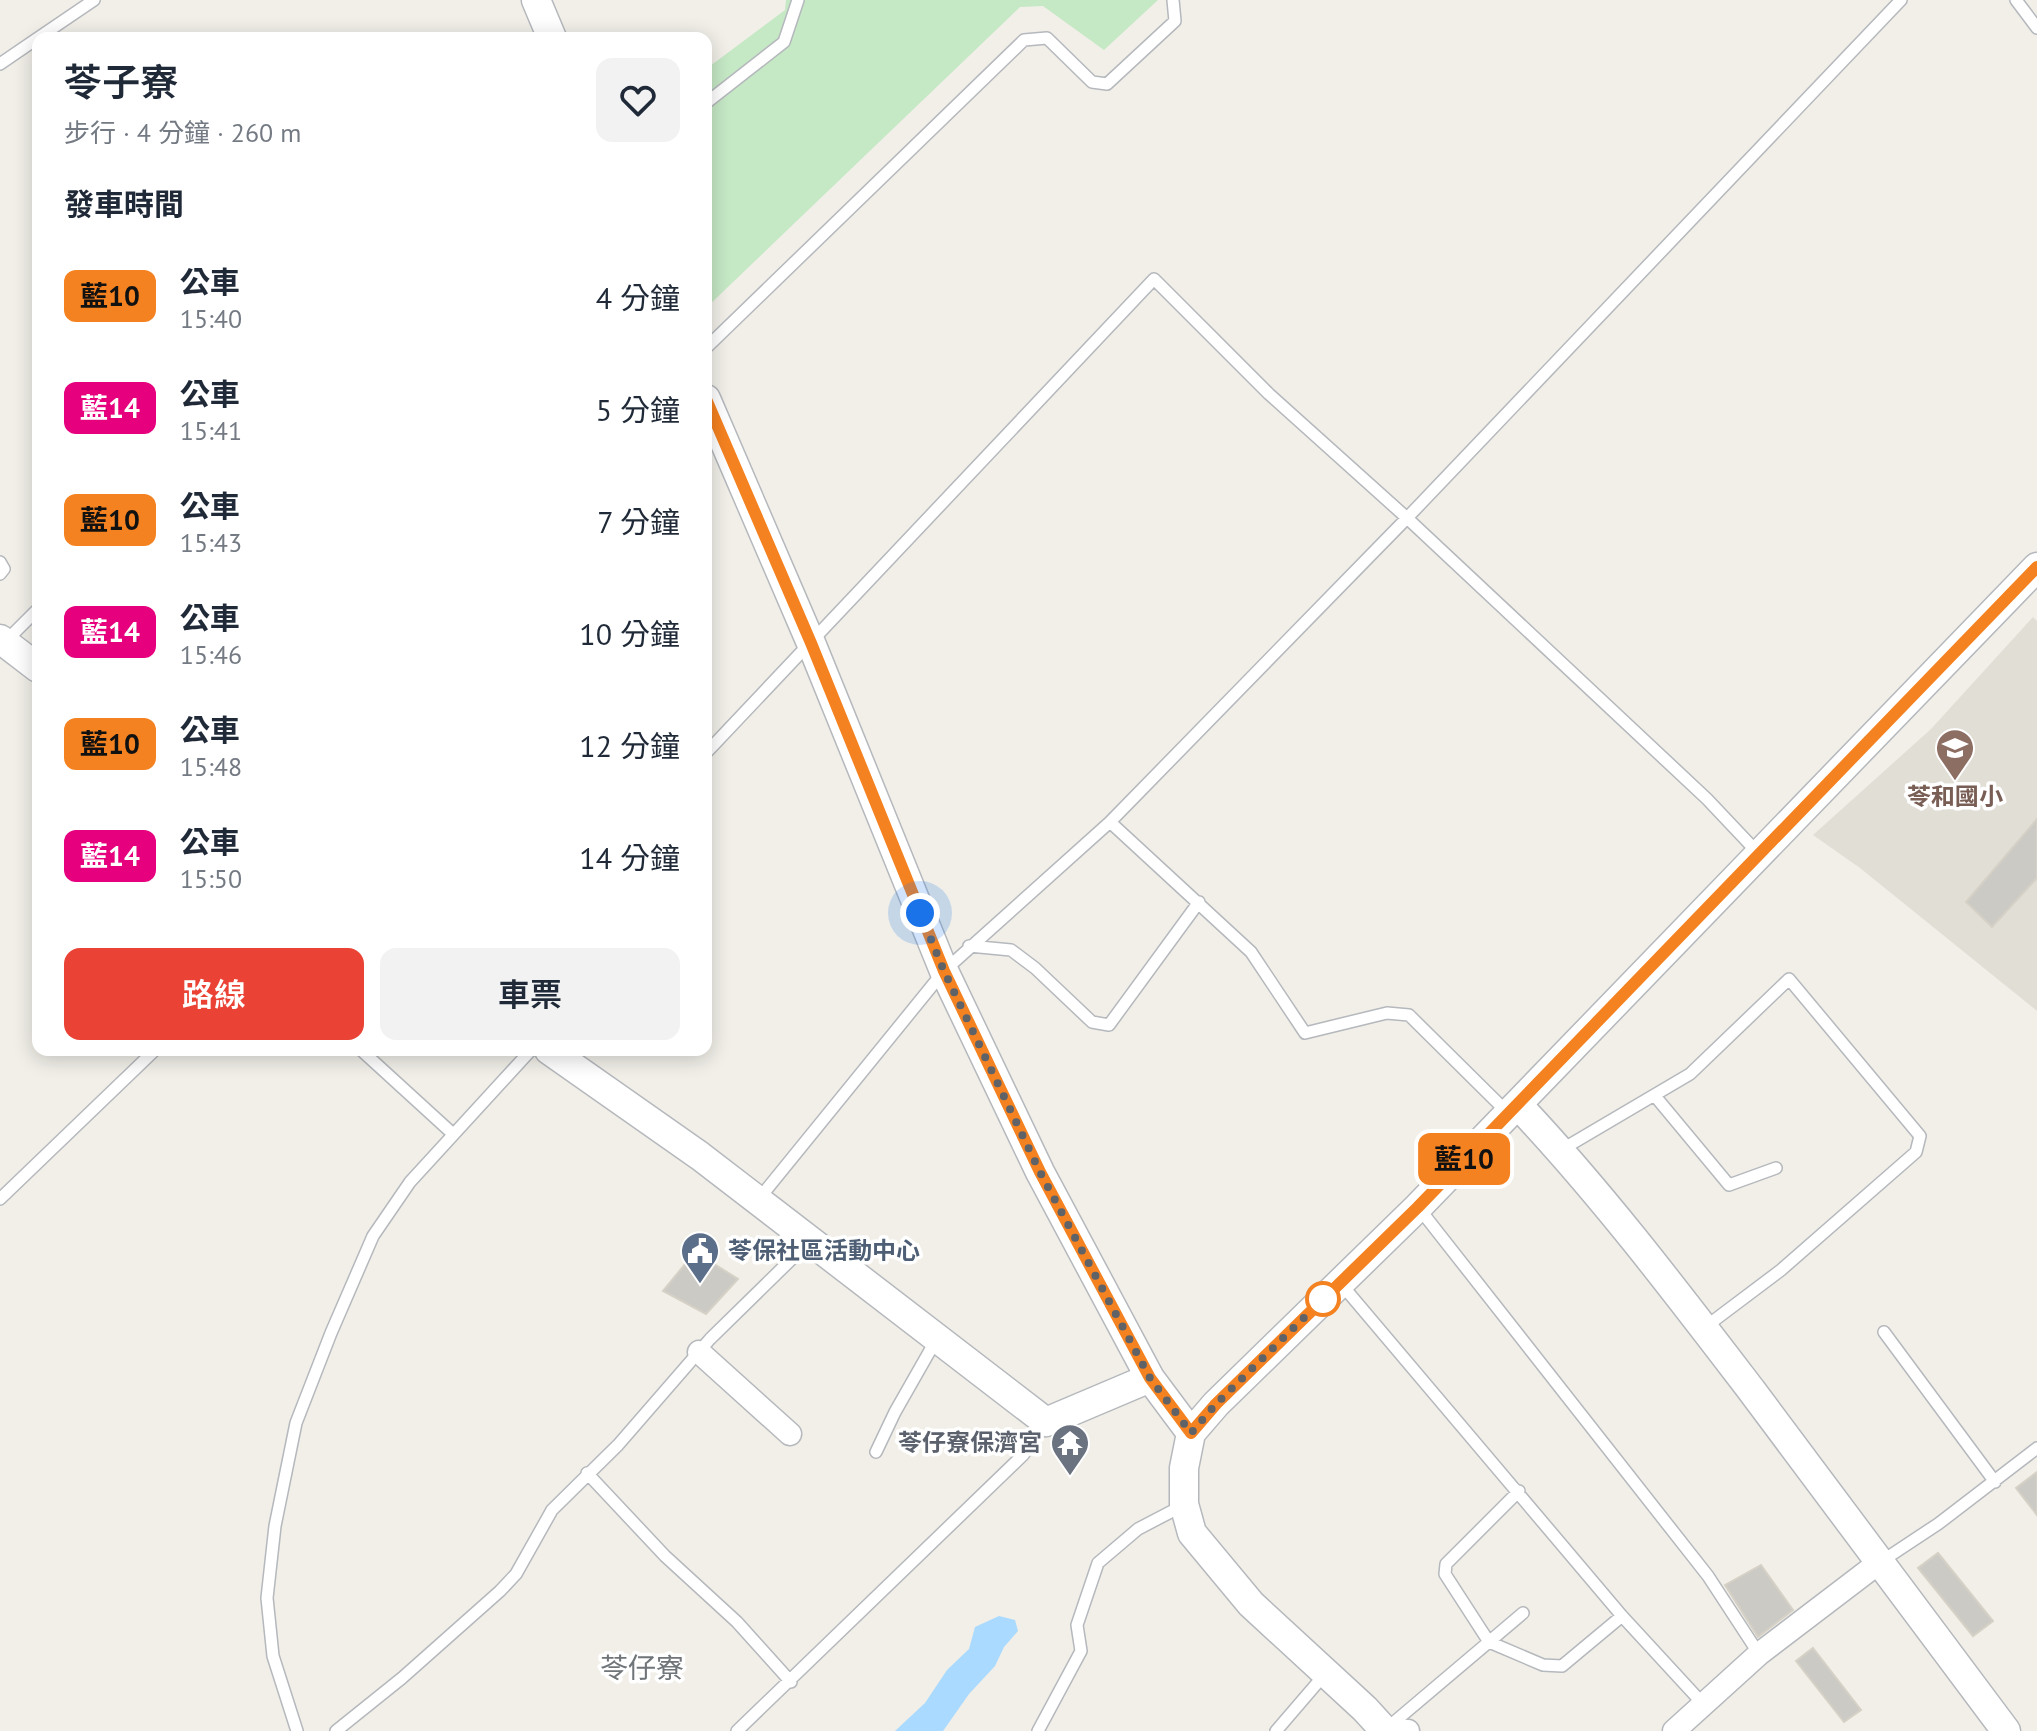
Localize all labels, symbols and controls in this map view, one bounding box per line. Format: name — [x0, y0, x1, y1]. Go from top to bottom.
text: 苓子寮 — [64, 57, 178, 106]
button: heart — [596, 58, 680, 142]
text: 步行 · 4 分鐘 · 260 m — [64, 116, 301, 149]
text: 發車時間 — [64, 184, 184, 223]
text: 公車 — [180, 262, 240, 301]
text: 藍10 — [80, 277, 140, 314]
text: 4 分鐘 — [596, 278, 680, 317]
text: 15:40 — [180, 302, 242, 335]
text: 公車 — [180, 374, 240, 413]
text: 藍14 — [80, 389, 140, 426]
text: 5 分鐘 — [596, 390, 680, 429]
text: 15:41 — [180, 414, 242, 447]
text: 公車 — [180, 486, 240, 525]
text: 藍10 — [80, 501, 140, 538]
text: 7 分鐘 — [597, 502, 680, 541]
text: 15:43 — [180, 526, 242, 559]
text: 公車 — [180, 598, 240, 637]
text: 藍14 — [80, 613, 140, 650]
text: 10 分鐘 — [579, 614, 680, 653]
text: 15:46 — [180, 638, 242, 671]
text: 公車 — [180, 710, 240, 749]
text: 藍10 — [80, 725, 140, 762]
text: 12 分鐘 — [579, 726, 680, 765]
school or university icon: 苓和國小 — [1934, 727, 1976, 782]
text: 15:48 — [180, 750, 242, 783]
place label: 苓和國小 — [1907, 781, 2003, 812]
text: 公車 — [180, 822, 240, 861]
text: 藍14 — [80, 837, 140, 874]
text: 14 分鐘 — [579, 838, 680, 877]
text: 15:50 — [180, 862, 242, 895]
your location — [900, 893, 940, 933]
button: 路線 — [64, 948, 364, 1040]
button: 車票 — [380, 948, 680, 1040]
line badge: 藍10 — [1418, 1133, 1510, 1185]
text: 藍10 — [1434, 1140, 1494, 1177]
public building icon: 苓保社區活動中心 — [679, 1230, 721, 1285]
place label: 苓保社區活動中心 — [728, 1235, 920, 1266]
unlabelled marker — [1306, 1282, 1340, 1316]
temple icon: 苓仔寮保濟宮 — [1049, 1422, 1091, 1477]
place label: 苓仔寮保濟宮 — [898, 1427, 1042, 1458]
district label: 苓仔寮 — [600, 1649, 684, 1686]

